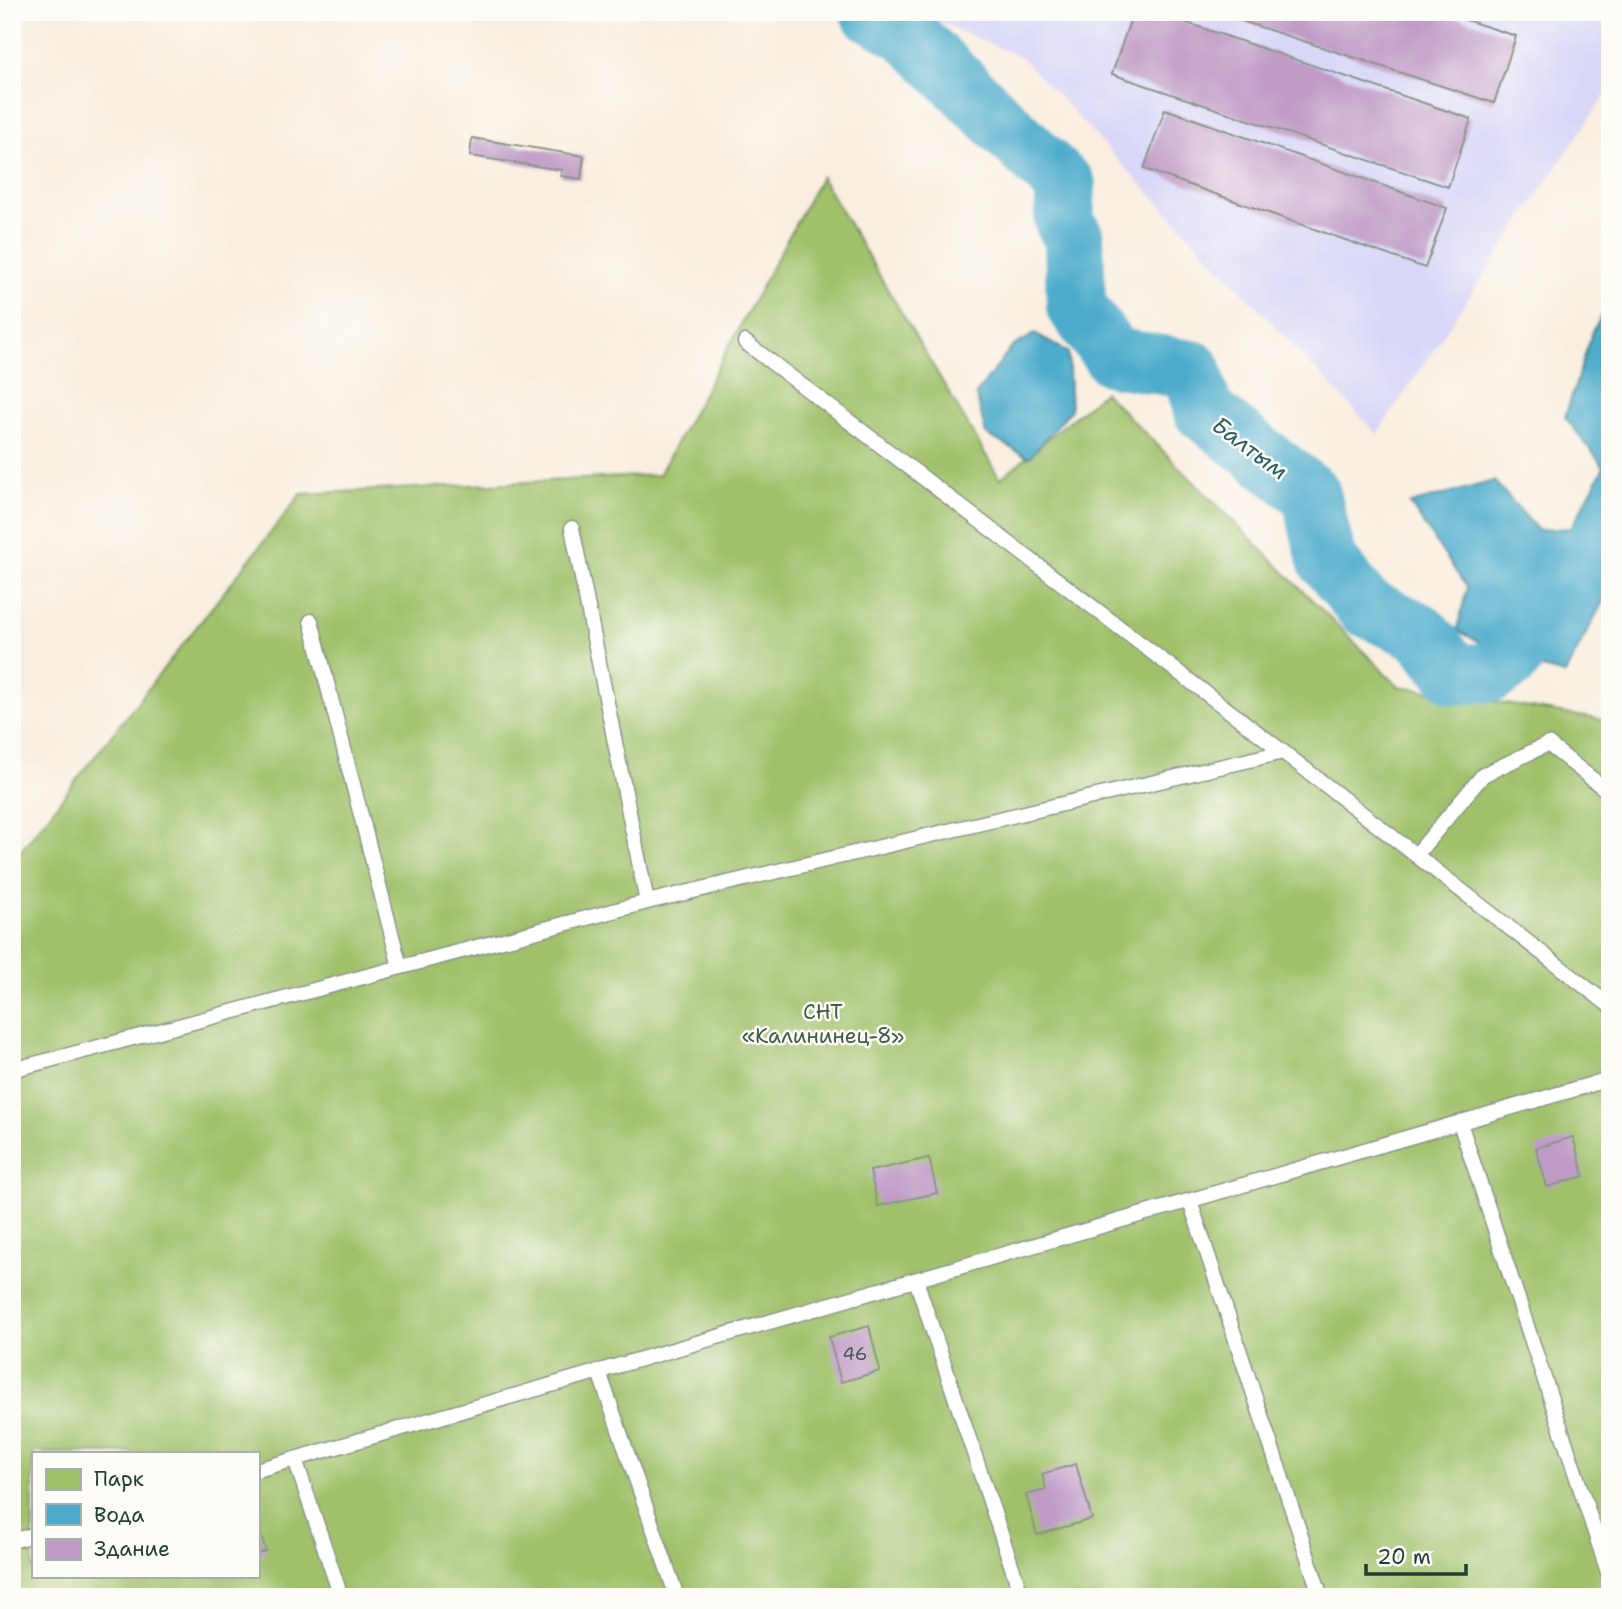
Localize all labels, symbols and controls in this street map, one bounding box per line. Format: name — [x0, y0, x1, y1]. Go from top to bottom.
water label: Балтым — [1206, 410, 1294, 486]
park label: СНТ «Калининец-8» — [742, 998, 904, 1050]
house number: 46 — [843, 1342, 867, 1366]
legend — [32, 1452, 259, 1578]
text: Парк — [94, 1465, 144, 1493]
text: Вода — [94, 1501, 144, 1529]
scale bar — [1366, 1532, 1466, 1576]
text: Здание — [94, 1535, 170, 1563]
text: 20 m — [1377, 1543, 1431, 1571]

